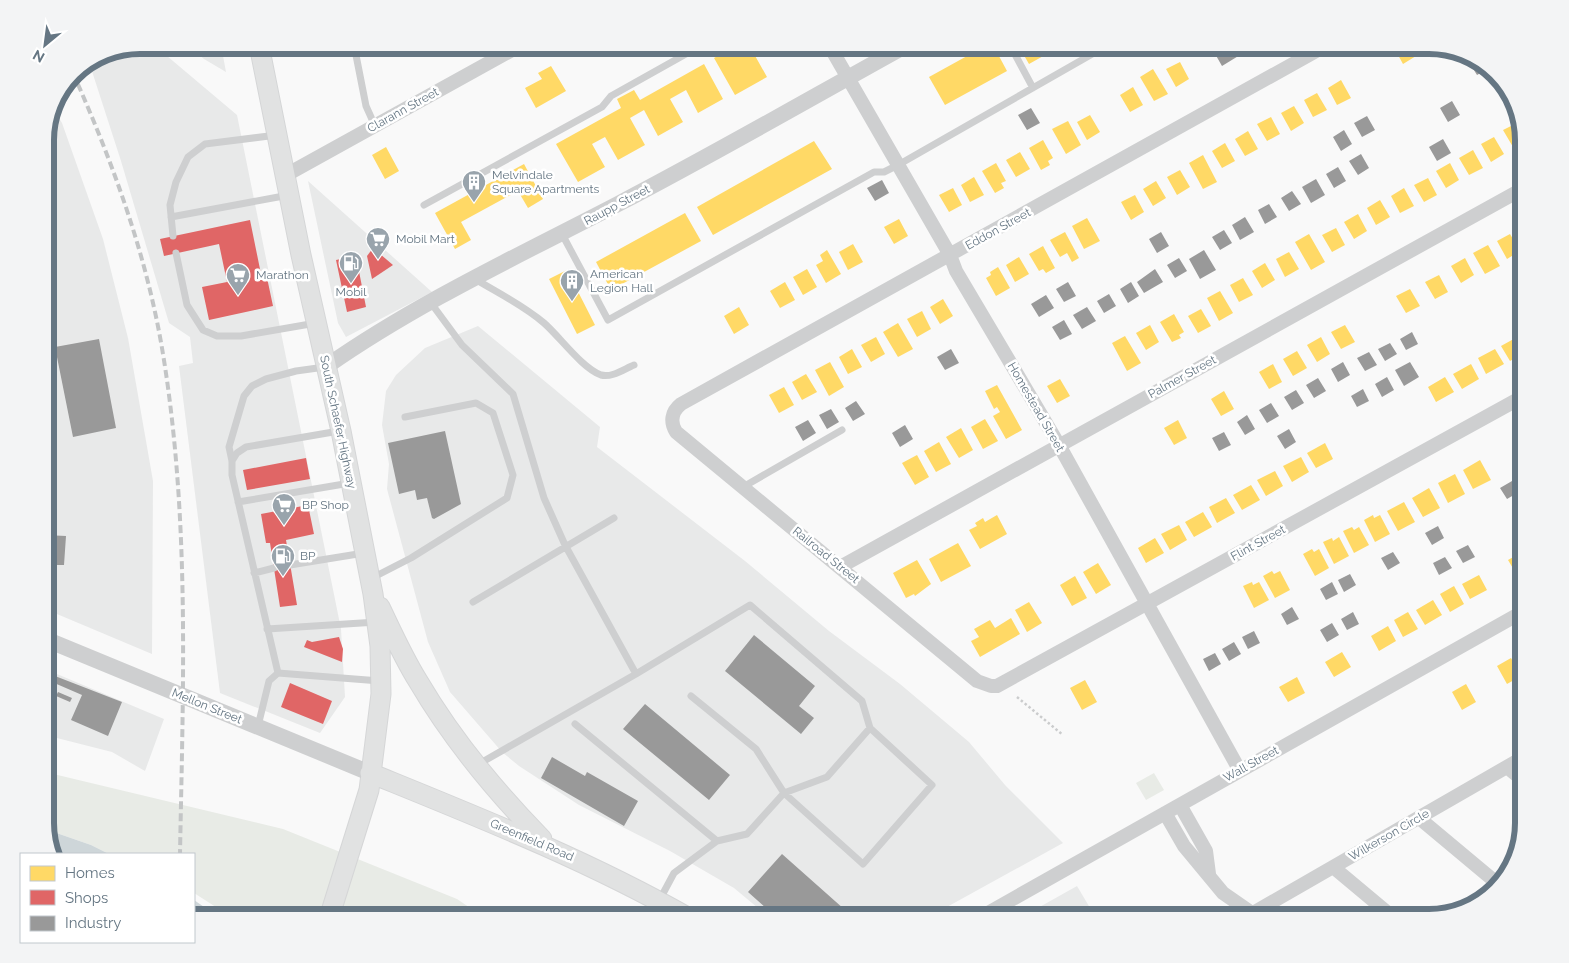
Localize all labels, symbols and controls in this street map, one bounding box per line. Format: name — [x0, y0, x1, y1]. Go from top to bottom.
north arrow — [20, 20, 70, 70]
text: N — [30, 47, 47, 66]
street label: Clarann Street — [365, 85, 441, 135]
place label: Melvindale Square Apartments — [492, 168, 599, 196]
building icon: Melvindale Square Apartments — [461, 169, 487, 203]
street label: Raupp Street — [582, 182, 652, 228]
street label: Eddon Street — [963, 205, 1033, 253]
supermarket icon: Mobil Mart — [365, 226, 391, 260]
place label: Mobil Mart — [396, 232, 455, 246]
fuel station icon: Mobil — [338, 250, 364, 284]
supermarket icon: Marathon — [225, 262, 251, 296]
place label: American Legion Hall — [590, 267, 654, 295]
place label: Marathon — [256, 268, 309, 282]
building icon: American Legion Hall — [559, 268, 585, 302]
place label: Mobil — [336, 285, 367, 299]
street label: Palmer Street — [1146, 353, 1218, 401]
street label: South Schaefer Highway — [317, 354, 359, 490]
street label: Homestead Street — [1005, 360, 1067, 454]
supermarket icon: BP Shop — [271, 492, 297, 526]
place label: BP Shop — [302, 498, 349, 512]
street label: Flint Street — [1228, 522, 1288, 564]
street label: Railroad Street — [790, 524, 862, 586]
fuel station icon: BP — [270, 543, 296, 577]
place label: BP — [300, 549, 316, 563]
street label: Mellon Street — [170, 686, 244, 726]
street label: Wall Street — [1221, 743, 1281, 785]
street label: Wilkerson Circle — [1346, 806, 1432, 864]
street label: Greenfield Road — [488, 816, 576, 864]
legend — [20, 853, 195, 943]
text: Homes — [65, 864, 115, 882]
text: Shops — [65, 889, 108, 907]
text: Industry — [65, 914, 121, 932]

